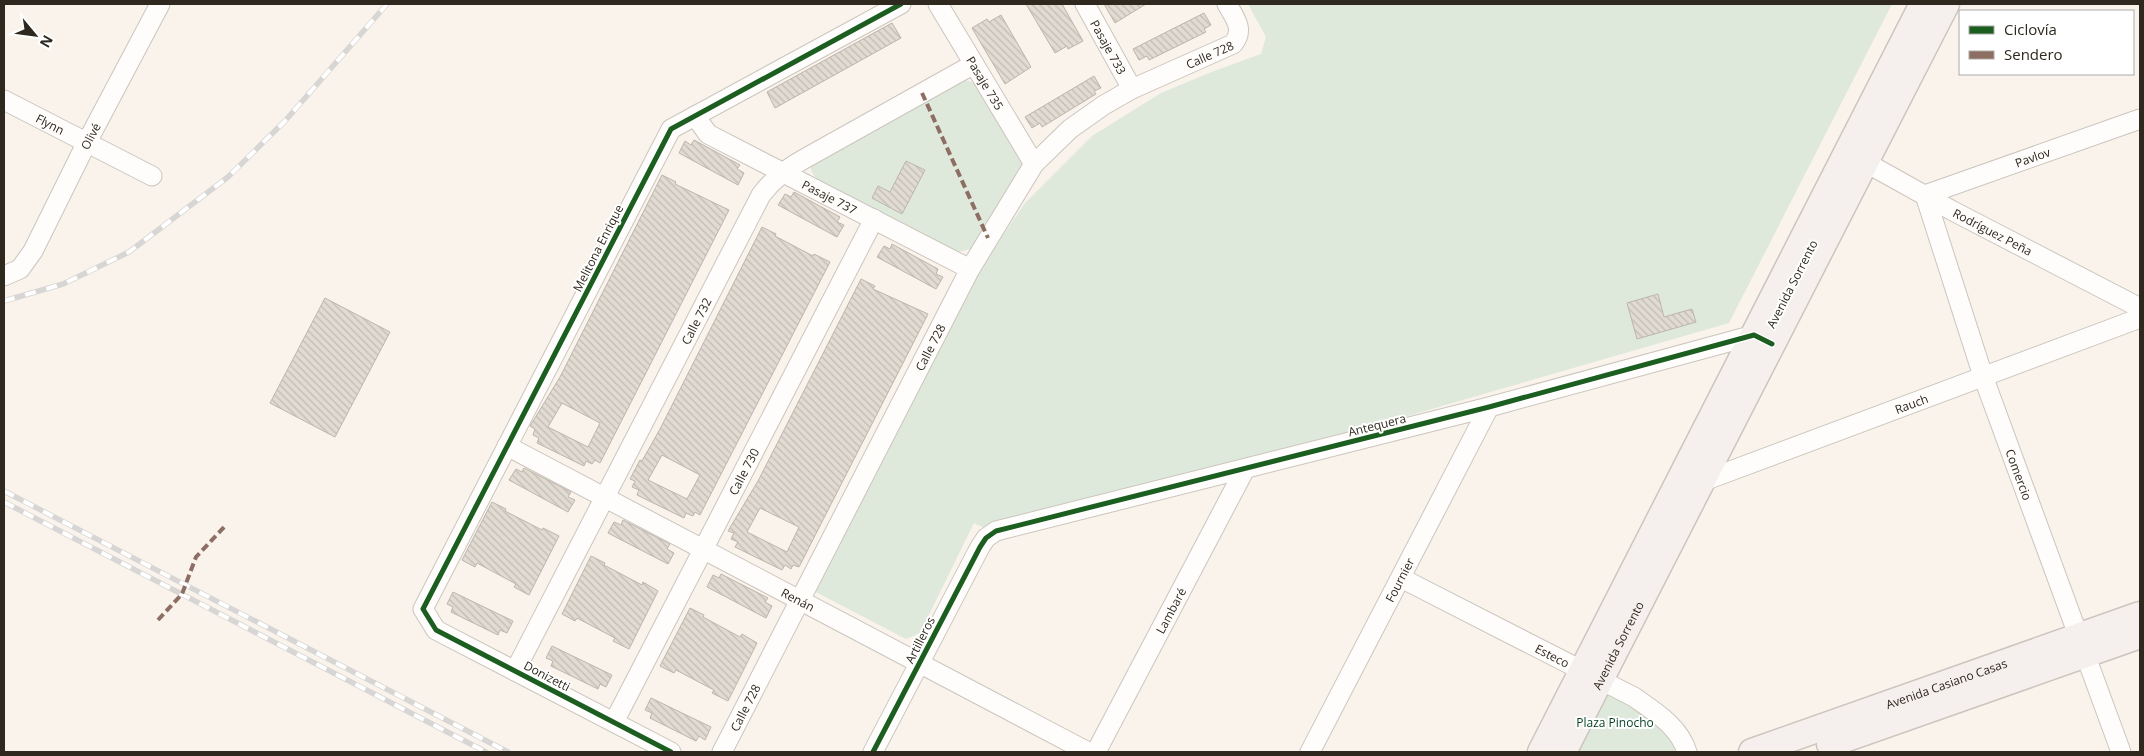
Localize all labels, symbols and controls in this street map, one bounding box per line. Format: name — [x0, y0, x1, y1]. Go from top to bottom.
north arrow — [10, 10, 60, 60]
legend — [1959, 10, 2134, 75]
street label: Pasaje 733 — [1087, 17, 1131, 77]
text: Ciclovía — [2004, 19, 2057, 39]
text: N — [36, 32, 58, 51]
street label: Calle 728 — [1183, 36, 1236, 73]
text: Sendero — [2004, 44, 2063, 64]
street label: Pasaje 735 — [963, 53, 1008, 113]
street label: Flynn — [33, 109, 67, 138]
street label: Olivé — [76, 119, 104, 152]
street label: Pavlov — [2013, 143, 2052, 171]
street label: Pasaje 737 — [799, 175, 860, 218]
street label: Melitona Enrique — [569, 201, 627, 294]
street label: Rodríguez Peña — [1950, 204, 2035, 259]
street label: Avenida Sorrento — [1762, 237, 1822, 331]
street label: Calle 732 — [677, 294, 715, 347]
street label: Calle 728 — [911, 321, 949, 374]
street label: Rauch — [1892, 389, 1930, 417]
street label: Antequera — [1346, 410, 1408, 440]
street label: Calle 730 — [724, 445, 763, 498]
street label: Comercio — [2002, 446, 2036, 503]
street label: Fournier — [1381, 555, 1418, 605]
street label: Renán — [778, 584, 818, 615]
street label: Lambaré — [1151, 584, 1190, 636]
street label: Avenida Sorrento — [1588, 598, 1647, 692]
street label: Artilleros — [901, 613, 939, 666]
street label: Esteco — [1532, 639, 1572, 671]
street label: Avenida Casiano Casas — [1883, 654, 2009, 713]
street label: Donizetti — [521, 657, 573, 695]
street label: Calle 728 — [726, 681, 764, 734]
park label: Plaza Pinocho — [1576, 714, 1654, 731]

